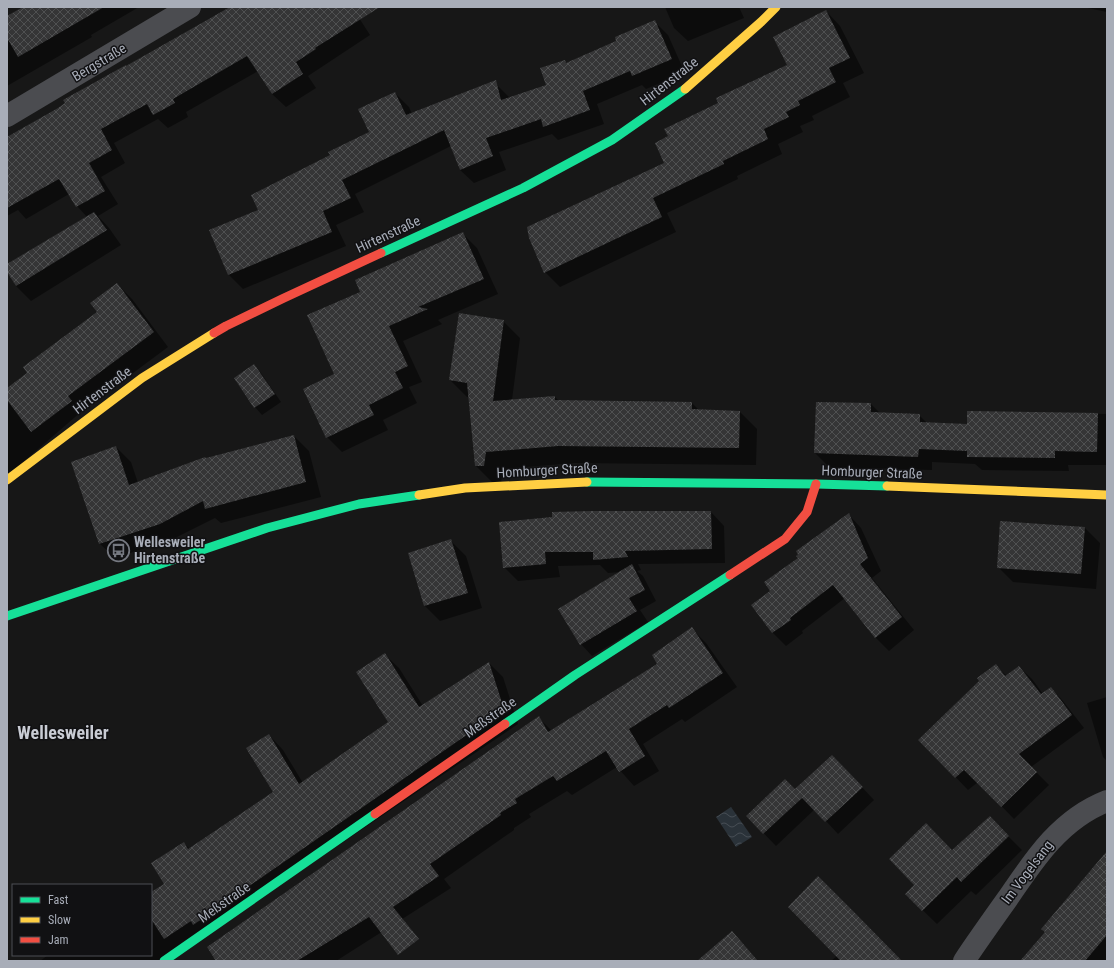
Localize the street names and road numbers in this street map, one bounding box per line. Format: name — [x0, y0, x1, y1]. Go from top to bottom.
street label: Bergstraße — [69, 39, 129, 84]
street label: Hirtenstraße — [637, 53, 701, 109]
street label: Hirtenstraße — [353, 212, 423, 256]
street label: Hirtenstraße — [70, 363, 135, 417]
street label: Homburger Straße — [496, 459, 598, 481]
street label: Homburger Straße — [821, 462, 923, 482]
street label: Meßstraße — [461, 693, 519, 741]
street label: Im Vogelsang — [998, 837, 1056, 907]
street label: Meßstraße — [195, 878, 253, 926]

